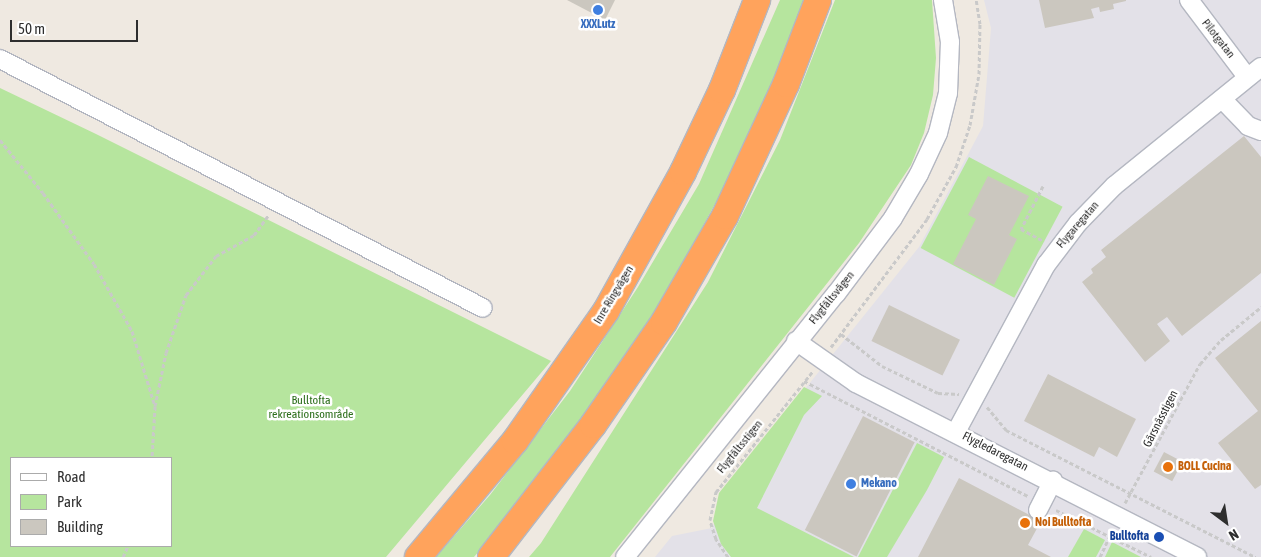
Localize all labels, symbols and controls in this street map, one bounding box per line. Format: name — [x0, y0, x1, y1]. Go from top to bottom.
marker: XXXLutz — [592, 4, 604, 16]
scale bar — [12, 10, 140, 42]
street label: Pilotgatan — [1198, 16, 1238, 62]
place label: XXXLutz — [581, 18, 615, 32]
text: 50 m — [18, 20, 45, 37]
street label: Flygaregatan — [1054, 199, 1102, 251]
street label: Inre Ringvägen — [591, 263, 637, 327]
street label: Flygfältsvägen — [806, 268, 858, 328]
street label: Gärsnässtigen — [1141, 388, 1181, 450]
park label: Bulltofta rekreationsområde — [268, 394, 354, 422]
street label: Flygfältsstigen — [714, 417, 766, 477]
street label: Flygledaregatan — [960, 429, 1030, 475]
legend — [10, 457, 172, 547]
place label: BOLL Cucina — [1178, 460, 1231, 474]
marker: BOLL Cucina — [1162, 461, 1174, 473]
text: Road — [57, 468, 86, 485]
place label: Mekano — [861, 477, 897, 491]
marker: Mekano — [845, 478, 857, 490]
text: Park — [57, 493, 82, 510]
north arrow — [1201, 497, 1251, 547]
place label: Noi Bulltofta — [1035, 516, 1091, 530]
marker: Noi Bulltofta — [1019, 517, 1031, 529]
text: Building — [57, 518, 103, 535]
text: N — [1226, 526, 1241, 544]
place label: Bulltofta — [1110, 530, 1149, 544]
marker: Bulltofta — [1153, 531, 1165, 543]

